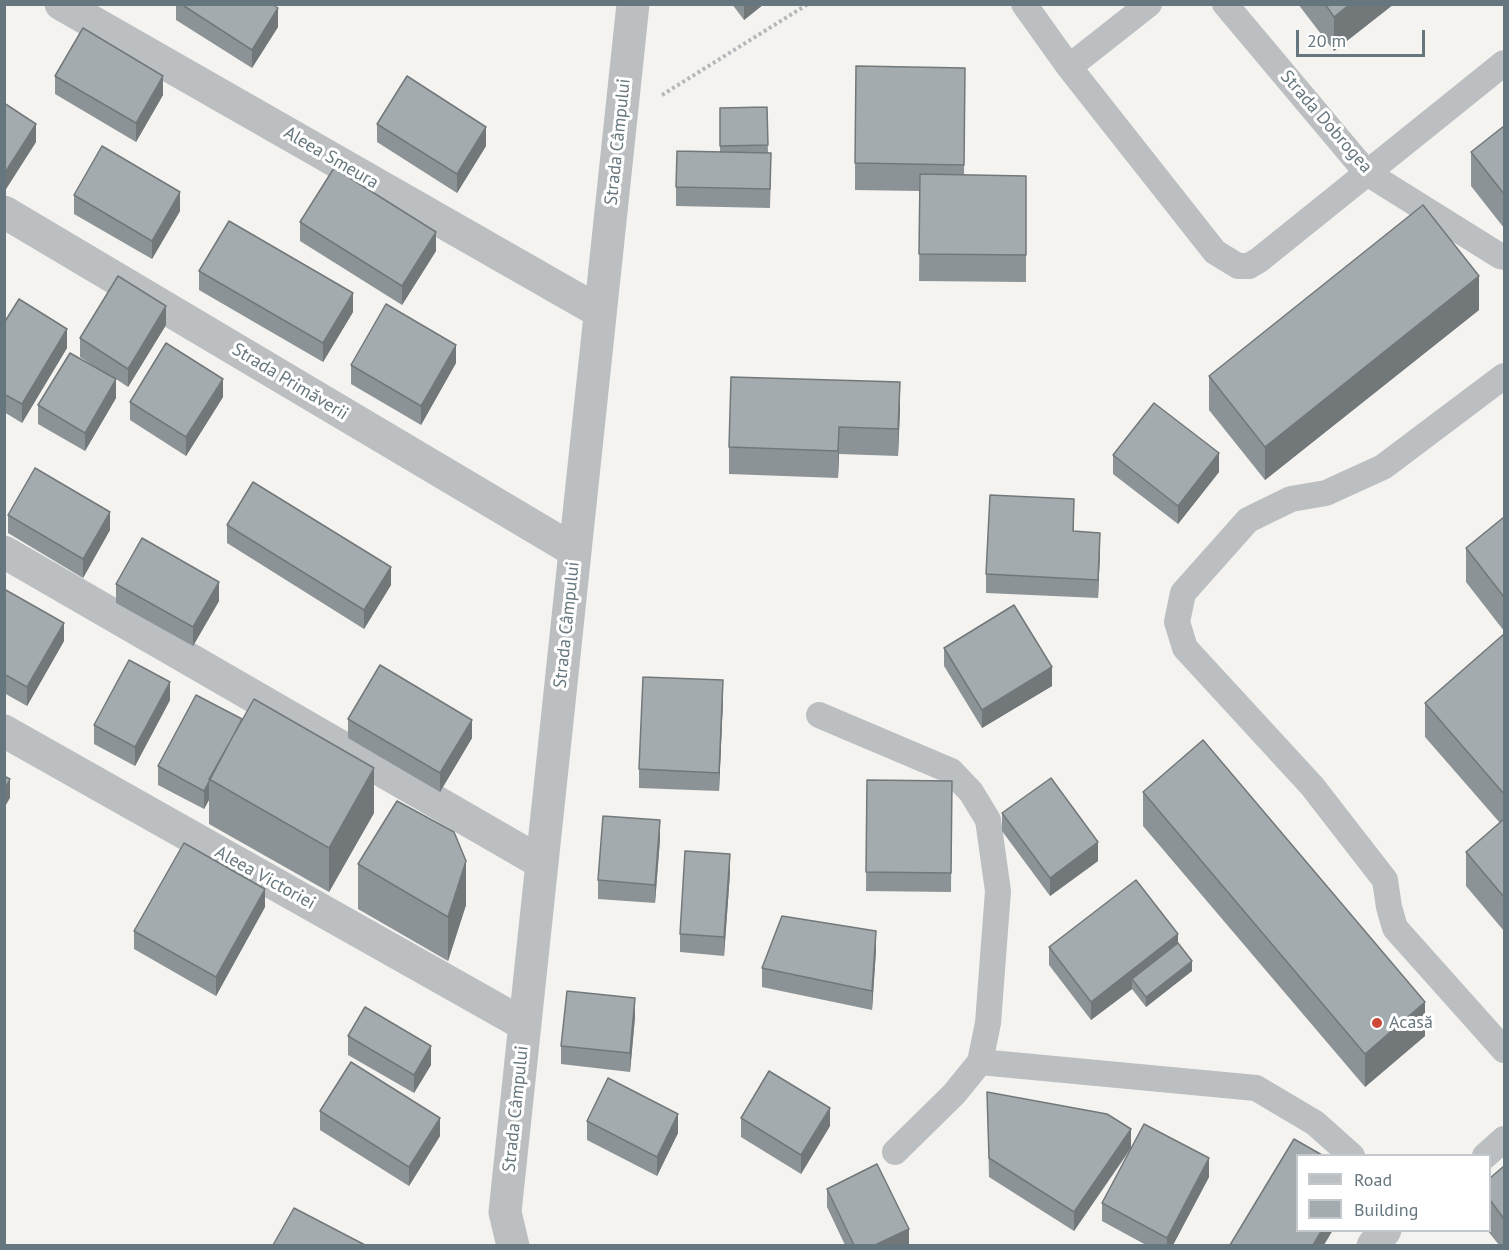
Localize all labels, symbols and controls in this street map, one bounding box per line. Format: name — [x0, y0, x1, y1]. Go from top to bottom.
scale bar — [1299, 18, 1428, 56]
text: 20 m — [1307, 29, 1346, 52]
street label: Strada Dobrogea — [1276, 66, 1376, 178]
street label: Strada Câmpului — [601, 78, 635, 206]
street label: Aleea Smeura — [280, 122, 382, 194]
street label: Strada Primăverii — [228, 339, 352, 425]
street label: Strada Câmpului — [550, 561, 584, 689]
street label: Aleea Victoriei — [211, 842, 319, 914]
place label: Acasă — [1389, 1012, 1433, 1034]
marker: Acasă — [1370, 1016, 1384, 1030]
street label: Strada Câmpului — [499, 1045, 533, 1173]
legend — [1296, 1154, 1491, 1232]
text: Road — [1354, 1168, 1392, 1191]
text: Building — [1354, 1198, 1418, 1221]

